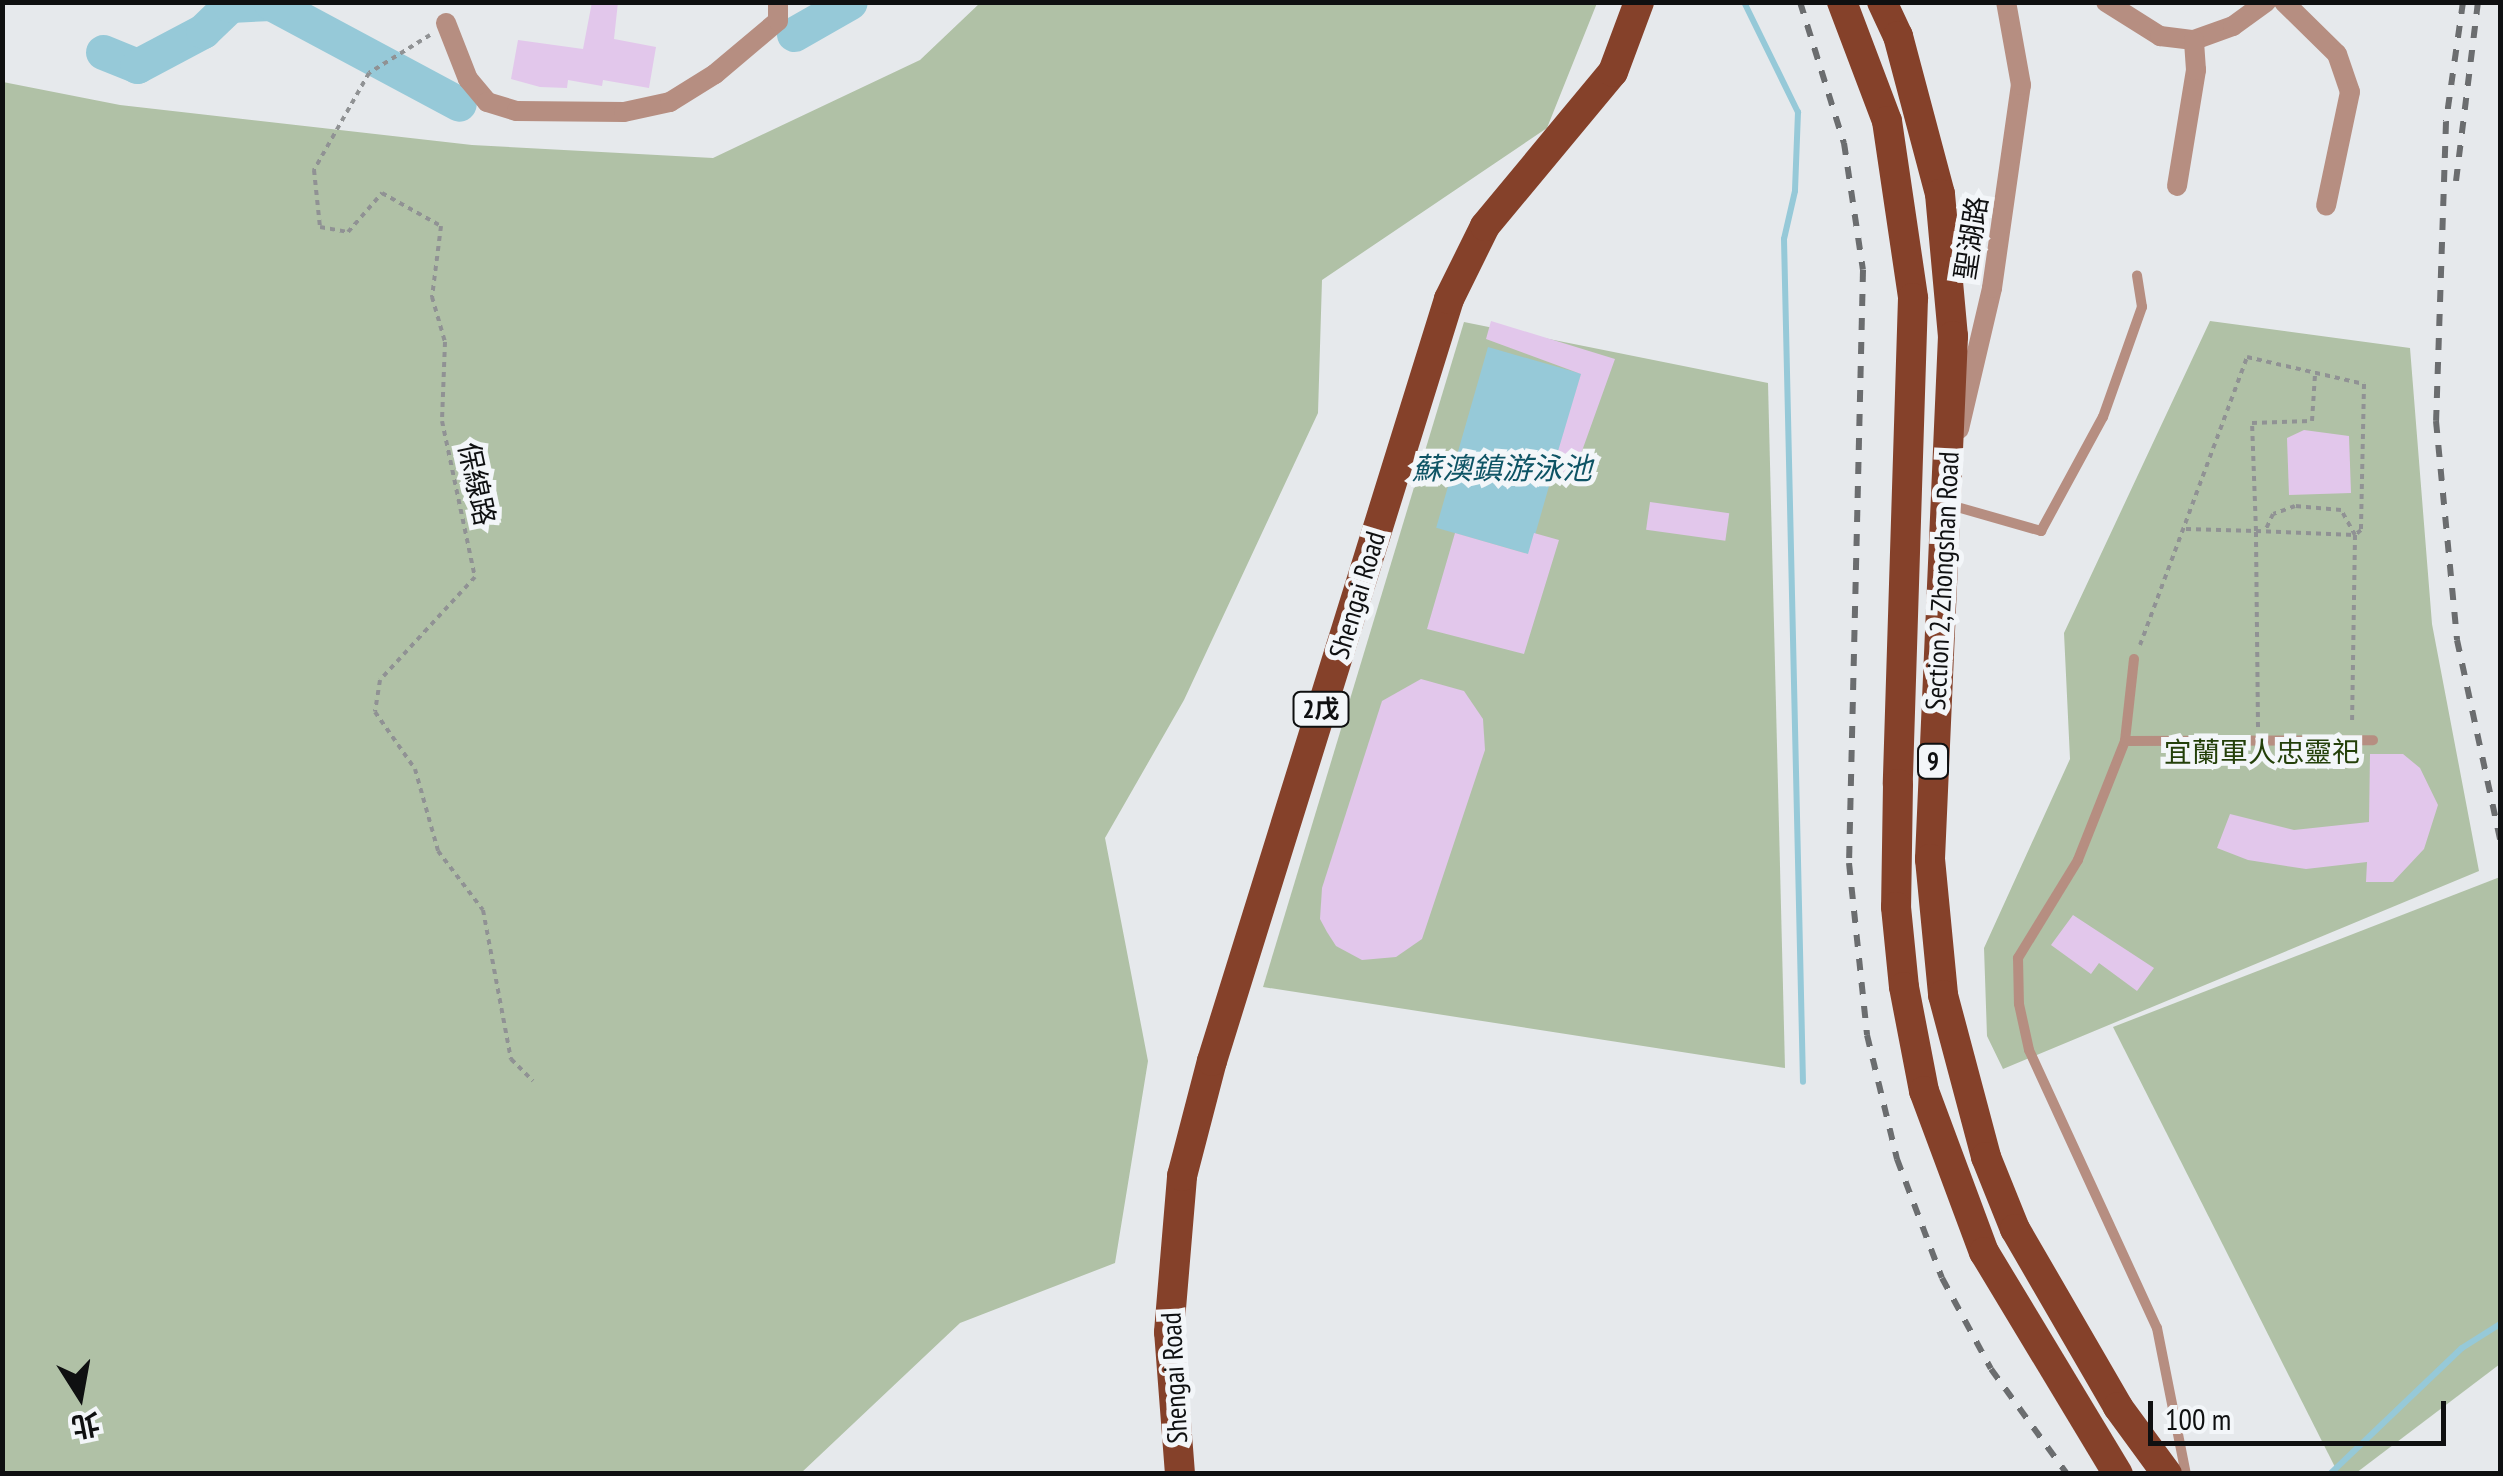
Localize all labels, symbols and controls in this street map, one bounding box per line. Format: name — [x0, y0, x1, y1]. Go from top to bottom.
street label: 聖湖路 — [1948, 194, 1994, 282]
street label: 保線路 — [452, 439, 502, 529]
water label: 蘇澳鎮游泳池 — [1412, 450, 1592, 486]
street label: Section 2, Zhongshan Road — [1918, 450, 1966, 712]
street label: Shengai Road — [1322, 527, 1392, 663]
road number: 2戊 — [1291, 689, 1351, 729]
park label: 宜蘭軍人忠靈祀 — [2164, 735, 2360, 769]
road number: 9 — [1916, 741, 1950, 781]
street label: Shengai Road — [1154, 1312, 1194, 1444]
north arrow — [30, 1346, 130, 1446]
scale bar — [2153, 1381, 2450, 1443]
text: 100 m — [2165, 1399, 2231, 1438]
text: 北 — [69, 1405, 103, 1447]

